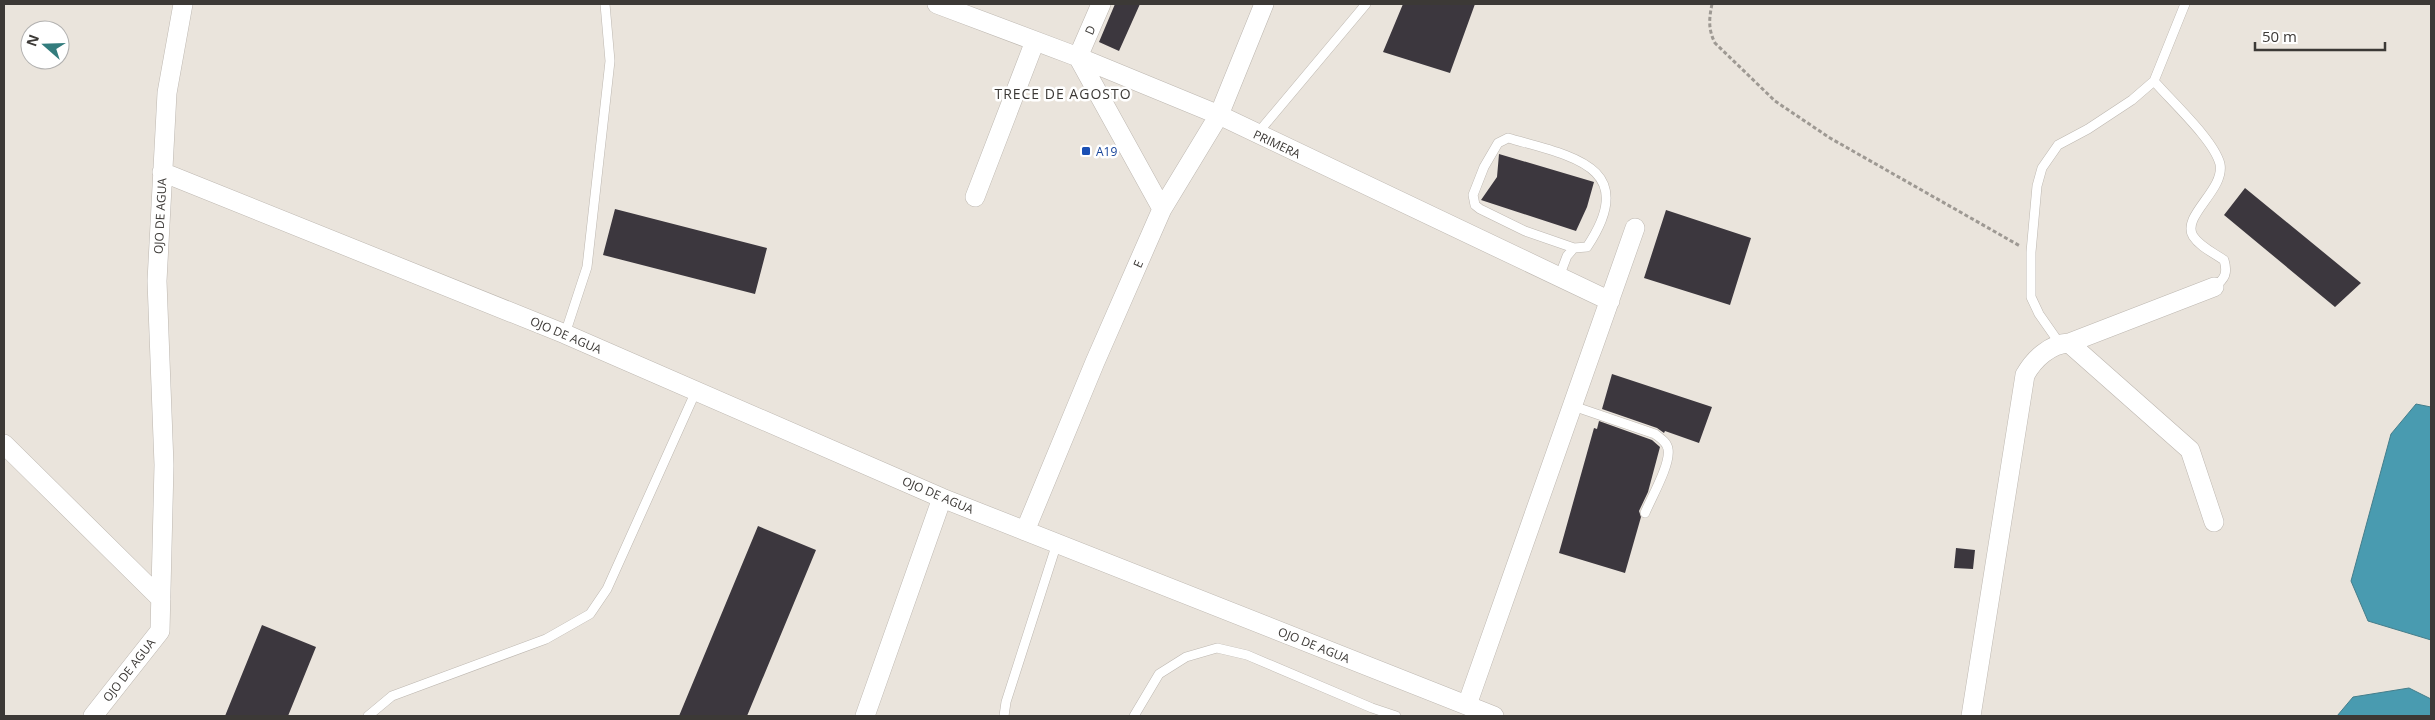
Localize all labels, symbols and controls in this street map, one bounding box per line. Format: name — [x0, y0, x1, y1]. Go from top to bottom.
north arrow — [20, 20, 70, 70]
scale bar — [2255, 20, 2385, 52]
street label: D — [1080, 23, 1100, 37]
text: 50 m — [2262, 26, 2297, 46]
text: N — [21, 32, 43, 49]
district label: TRECE DE AGOSTO — [994, 84, 1132, 103]
street label: PRIMERA — [1251, 126, 1304, 163]
place label: A19 — [1096, 143, 1117, 160]
marker: A19 — [1080, 145, 1092, 157]
street label: OJO DE AGUA — [150, 177, 171, 254]
street label: E — [1129, 257, 1147, 271]
street label: OJO DE AGUA — [528, 312, 605, 358]
street label: OJO DE AGUA — [900, 472, 977, 518]
street label: OJO DE AGUA — [1276, 623, 1353, 667]
street label: OJO DE AGUA — [99, 634, 159, 705]

